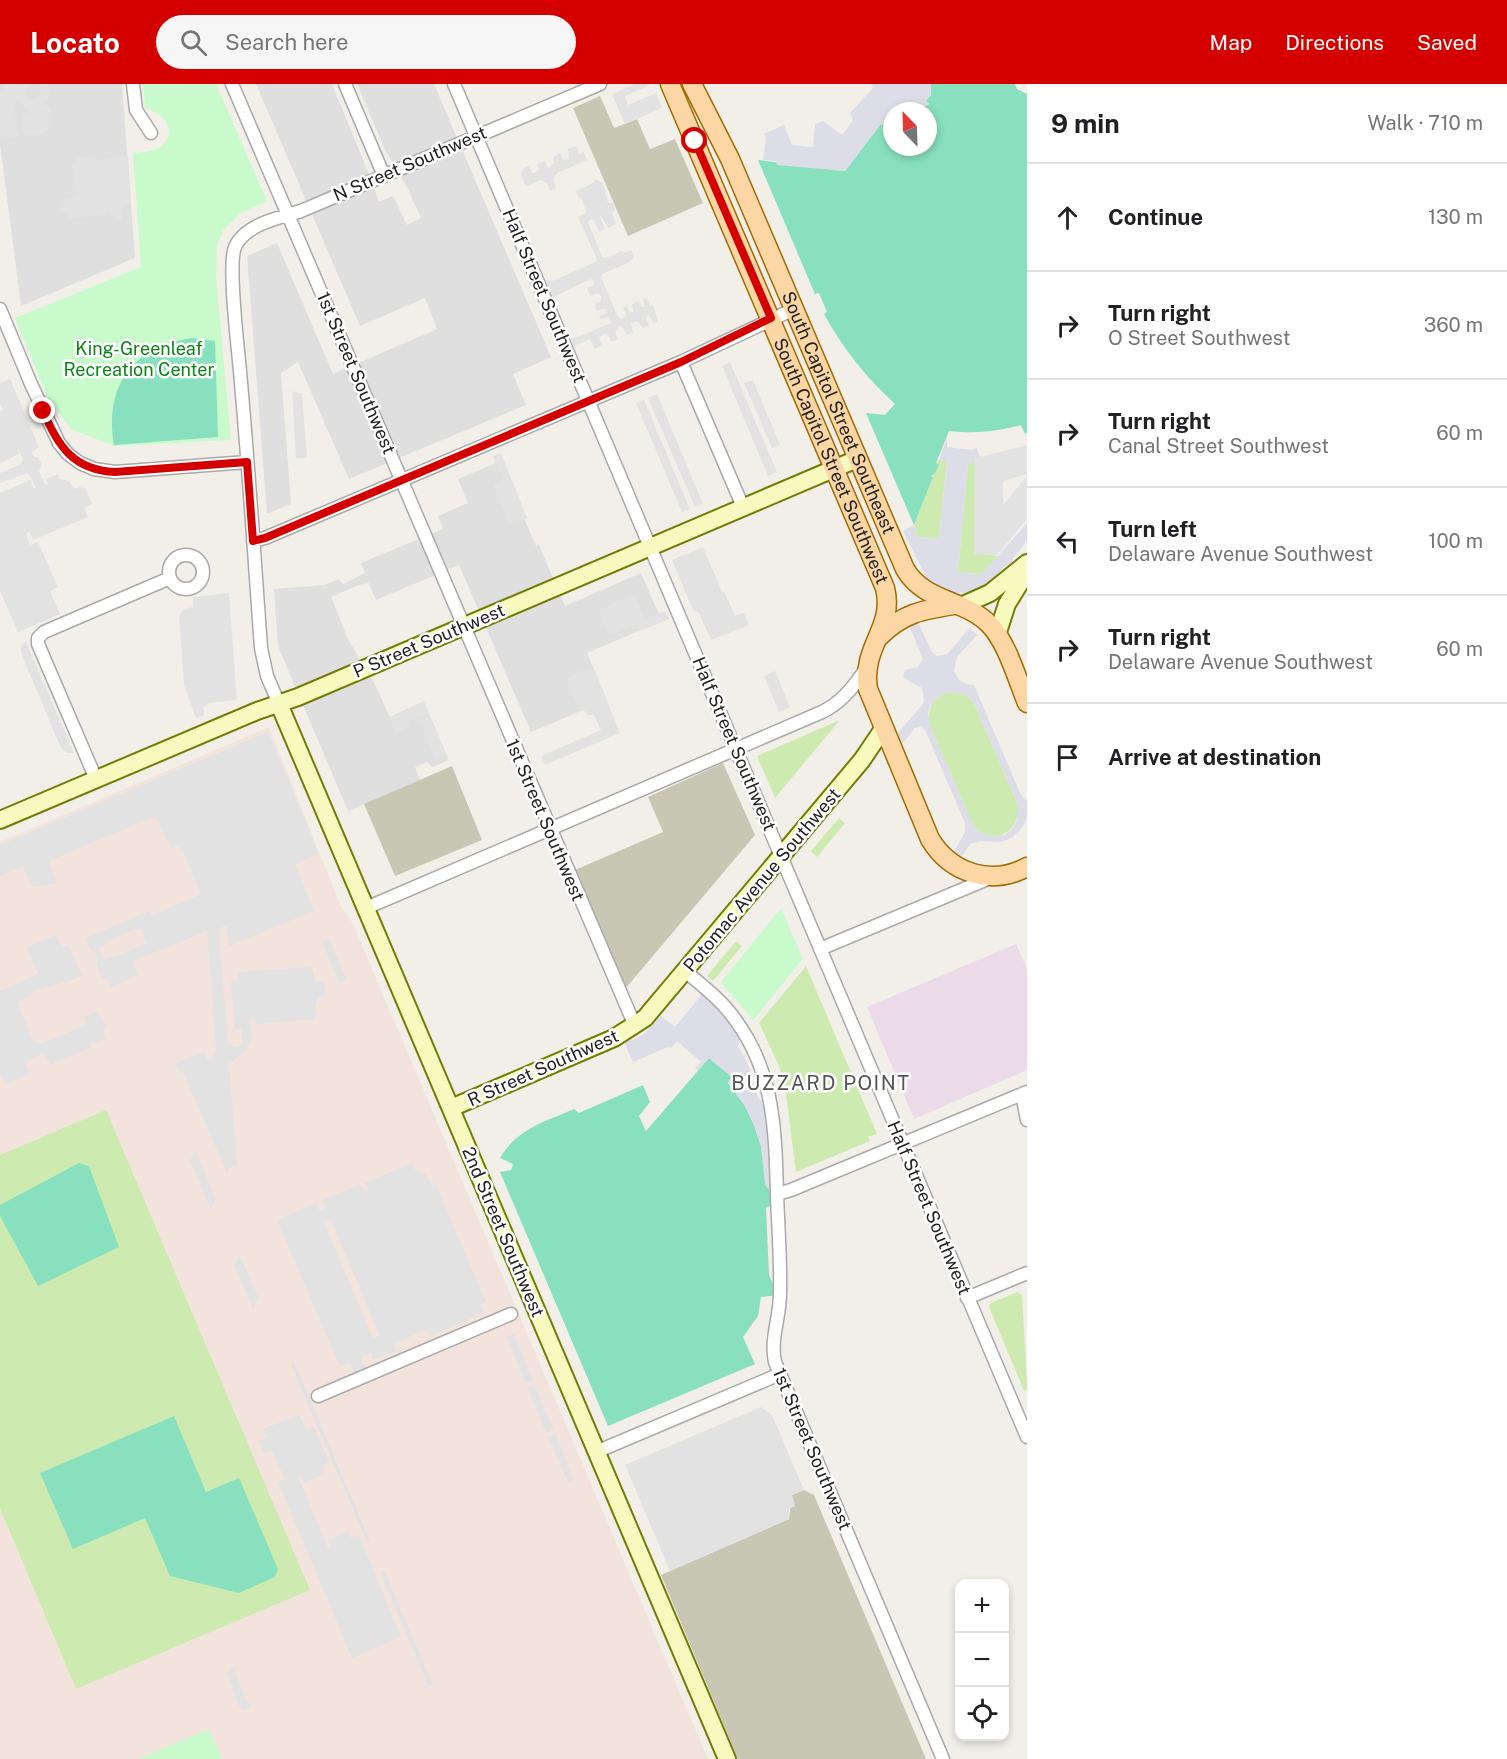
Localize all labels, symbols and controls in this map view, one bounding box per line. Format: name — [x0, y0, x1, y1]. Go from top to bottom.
search box — [156, 15, 576, 69]
text: Locato — [30, 26, 120, 59]
icon: search — [177, 26, 210, 59]
text: Search here — [225, 29, 348, 55]
text: Map — [1210, 30, 1252, 55]
text: Directions — [1285, 30, 1384, 55]
text: Saved — [1417, 30, 1477, 55]
north arrow — [883, 102, 937, 156]
text: 9 min — [1051, 108, 1120, 139]
text: Walk · 710 m — [1367, 111, 1483, 135]
street label: N Street Southwest — [330, 122, 490, 205]
route start — [681, 127, 707, 153]
icon: ahead — [1051, 201, 1084, 234]
text: Continue — [1108, 204, 1203, 230]
text: 130 m — [1428, 205, 1483, 229]
street label: Half Street Southwest — [498, 206, 591, 386]
street label: South Capitol Street Southeast — [778, 288, 900, 537]
street label: 1st Street Southwest — [313, 289, 400, 457]
text: Turn right — [1108, 300, 1211, 326]
icon: right — [1051, 309, 1084, 342]
text: 360 m — [1424, 313, 1483, 337]
text: O Street Southwest — [1108, 326, 1290, 350]
street label: South Capitol Street Southwest — [770, 335, 893, 587]
park label: King-Greenleaf Recreation Center — [63, 338, 215, 380]
route end — [29, 397, 55, 423]
text: Turn right — [1108, 408, 1211, 434]
icon: right — [1051, 417, 1084, 450]
text: 60 m — [1436, 421, 1483, 445]
text: Canal Street Southwest — [1108, 434, 1329, 458]
text: Turn left — [1108, 516, 1197, 542]
icon: left — [1051, 525, 1084, 558]
text: 100 m — [1428, 529, 1483, 553]
text: Delaware Avenue Southwest — [1108, 542, 1373, 566]
street label: P Street Southwest — [350, 599, 508, 682]
text: Turn right — [1108, 624, 1211, 650]
icon: right — [1051, 633, 1084, 666]
text: 60 m — [1436, 637, 1483, 661]
text: Delaware Avenue Southwest — [1108, 650, 1373, 674]
street label: Half Street Southwest — [688, 654, 781, 834]
street label: 1st Street Southwest — [502, 736, 589, 904]
icon: arrive — [1051, 741, 1084, 774]
text: Arrive at destination — [1108, 744, 1321, 770]
street label: Potomac Avenue Southwest — [679, 784, 845, 976]
street label: R Street Southwest — [464, 1025, 622, 1110]
district label: BUZZARD POINT — [731, 1071, 911, 1095]
street label: Half Street Southwest — [883, 1118, 976, 1298]
street label: 2nd Street Southwest — [458, 1144, 549, 1320]
street label: 1st Street Southwest — [769, 1365, 856, 1533]
map controls — [955, 1579, 1009, 1741]
button: + — [955, 1579, 1009, 1633]
button: − — [955, 1633, 1009, 1687]
button: locate — [955, 1687, 1009, 1741]

